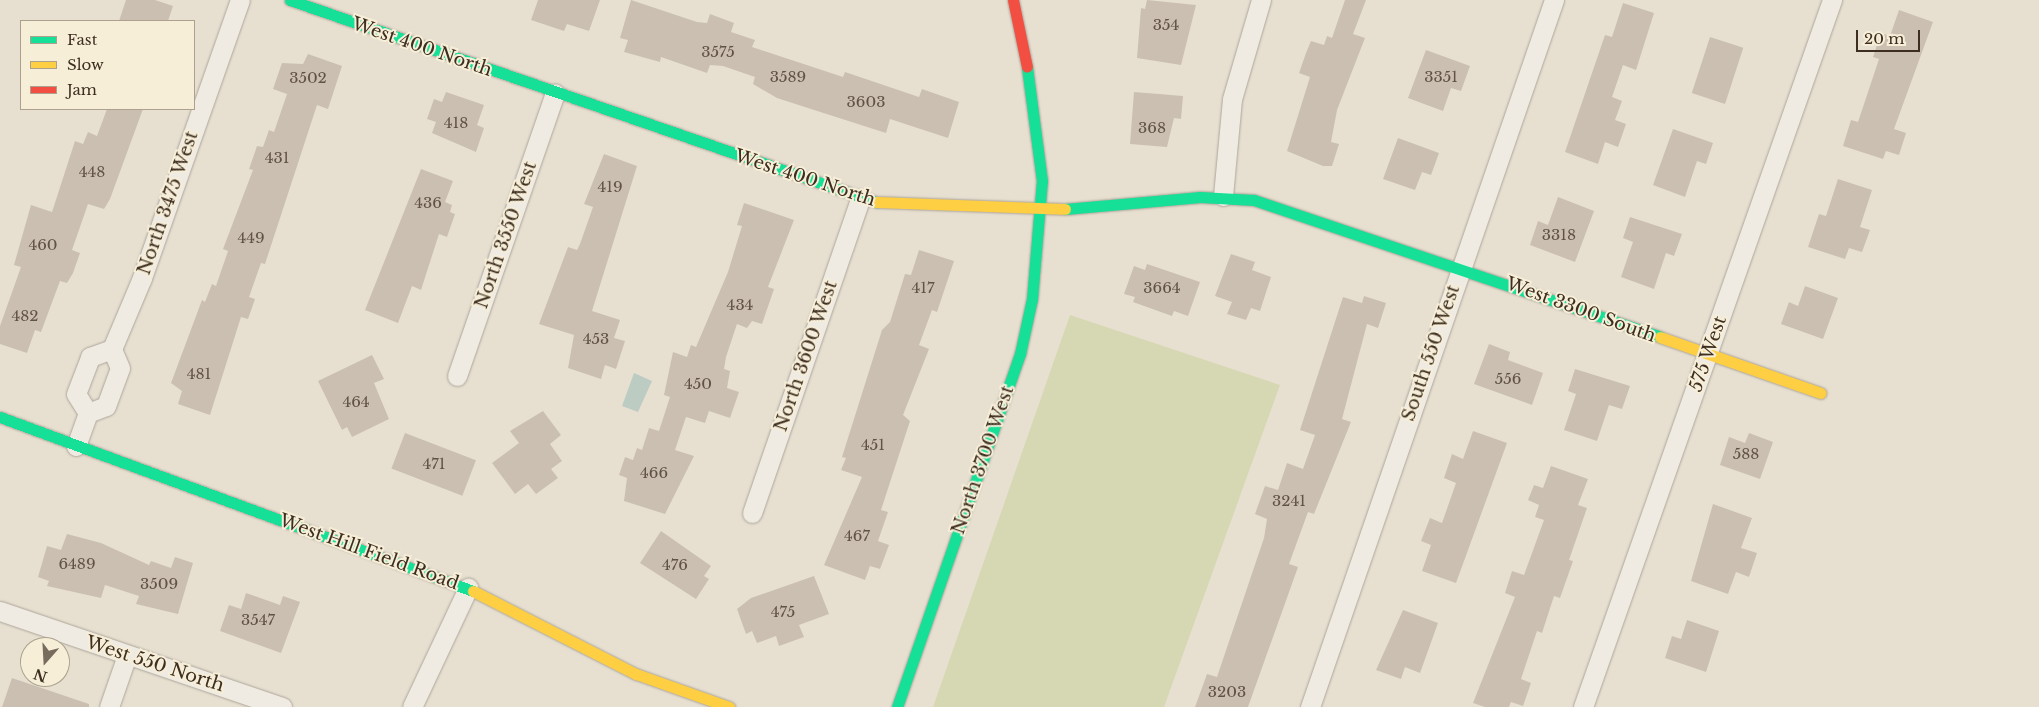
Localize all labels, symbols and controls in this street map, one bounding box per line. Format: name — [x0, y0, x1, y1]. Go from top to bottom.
street label: West 400 North — [349, 13, 495, 81]
house number: 354 — [1153, 16, 1179, 34]
legend — [20, 20, 195, 110]
scale bar — [1859, 20, 1923, 52]
text: 20 m — [1864, 29, 1904, 48]
text: Fast — [67, 30, 97, 49]
house number: 3575 — [701, 43, 735, 61]
text: Slow — [67, 55, 104, 74]
house number: 3589 — [770, 68, 806, 86]
house number: 3351 — [1424, 68, 1458, 86]
house number: 3502 — [289, 69, 327, 87]
text: Jam — [67, 80, 97, 99]
house number: 3603 — [847, 93, 885, 111]
house number: 418 — [444, 114, 468, 132]
house number: 368 — [1138, 119, 1166, 137]
street label: North 3475 West — [133, 128, 203, 278]
street label: West 400 North — [732, 145, 878, 211]
house number: 431 — [265, 149, 289, 167]
street label: North 3550 West — [471, 158, 541, 312]
house number: 448 — [79, 163, 105, 181]
house number: 419 — [597, 178, 623, 196]
house number: 436 — [414, 194, 442, 212]
house number: 3318 — [1542, 226, 1576, 244]
house number: 449 — [237, 229, 265, 247]
house number: 460 — [28, 236, 58, 254]
street label: West 3300 South — [1503, 273, 1659, 347]
street label: North 3600 West — [770, 277, 842, 435]
house number: 417 — [912, 279, 934, 297]
house number: 3664 — [1143, 279, 1181, 297]
street label: South 550 West — [1397, 282, 1465, 424]
house number: 434 — [727, 296, 753, 314]
house number: 482 — [11, 307, 39, 325]
street label: 575 West — [1685, 313, 1731, 395]
house number: 453 — [583, 330, 609, 348]
house number: 481 — [187, 365, 211, 383]
house number: 556 — [1495, 370, 1521, 388]
house number: 450 — [684, 375, 712, 393]
street label: North 3700 West — [947, 383, 1019, 537]
house number: 464 — [342, 393, 370, 411]
house number: 451 — [861, 436, 885, 454]
house number: 588 — [1733, 445, 1759, 463]
house number: 471 — [423, 455, 445, 473]
house number: 466 — [640, 464, 668, 482]
house number: 3241 — [1272, 492, 1306, 510]
street label: West Hill Field Road — [276, 509, 462, 595]
house number: 467 — [844, 527, 870, 545]
house number: 6489 — [58, 555, 96, 573]
house number: 476 — [662, 556, 688, 574]
house number: 3509 — [140, 575, 178, 593]
house number: 475 — [771, 603, 795, 621]
house number: 3547 — [241, 611, 275, 629]
street label: West 550 North — [83, 631, 227, 697]
north arrow — [20, 637, 70, 687]
text: N — [31, 665, 50, 686]
house number: 3203 — [1208, 683, 1246, 701]

